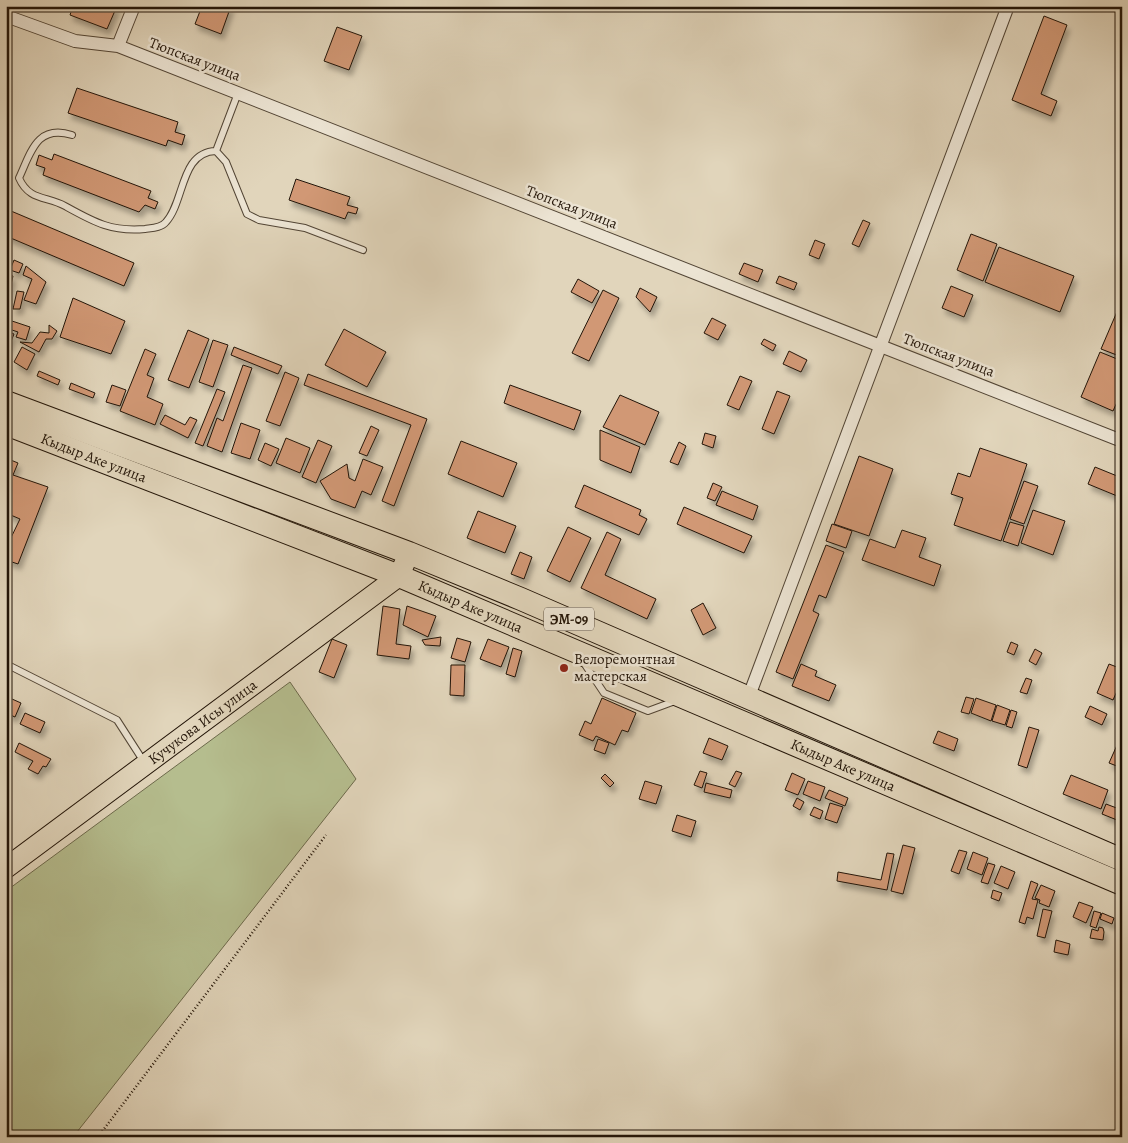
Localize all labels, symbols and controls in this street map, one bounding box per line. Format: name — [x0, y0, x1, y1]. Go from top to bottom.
street label: Тюпская улица — [146, 32, 244, 86]
street label: Тюпская улица — [523, 180, 621, 234]
street label: Тюпская улица — [900, 328, 998, 382]
street label: Кыдыр Аке улица — [38, 428, 150, 487]
street label: Кыдыр Аке улица — [415, 575, 526, 638]
road number: ЭМ-09 — [544, 608, 594, 630]
place label: Велоремонтная мастерская — [574, 649, 675, 686]
marker: Велоремонтная мастерская — [558, 662, 570, 674]
street label: Кучукова Исы улица — [144, 675, 261, 769]
street label: Кыдыр Аке улица — [788, 734, 899, 796]

